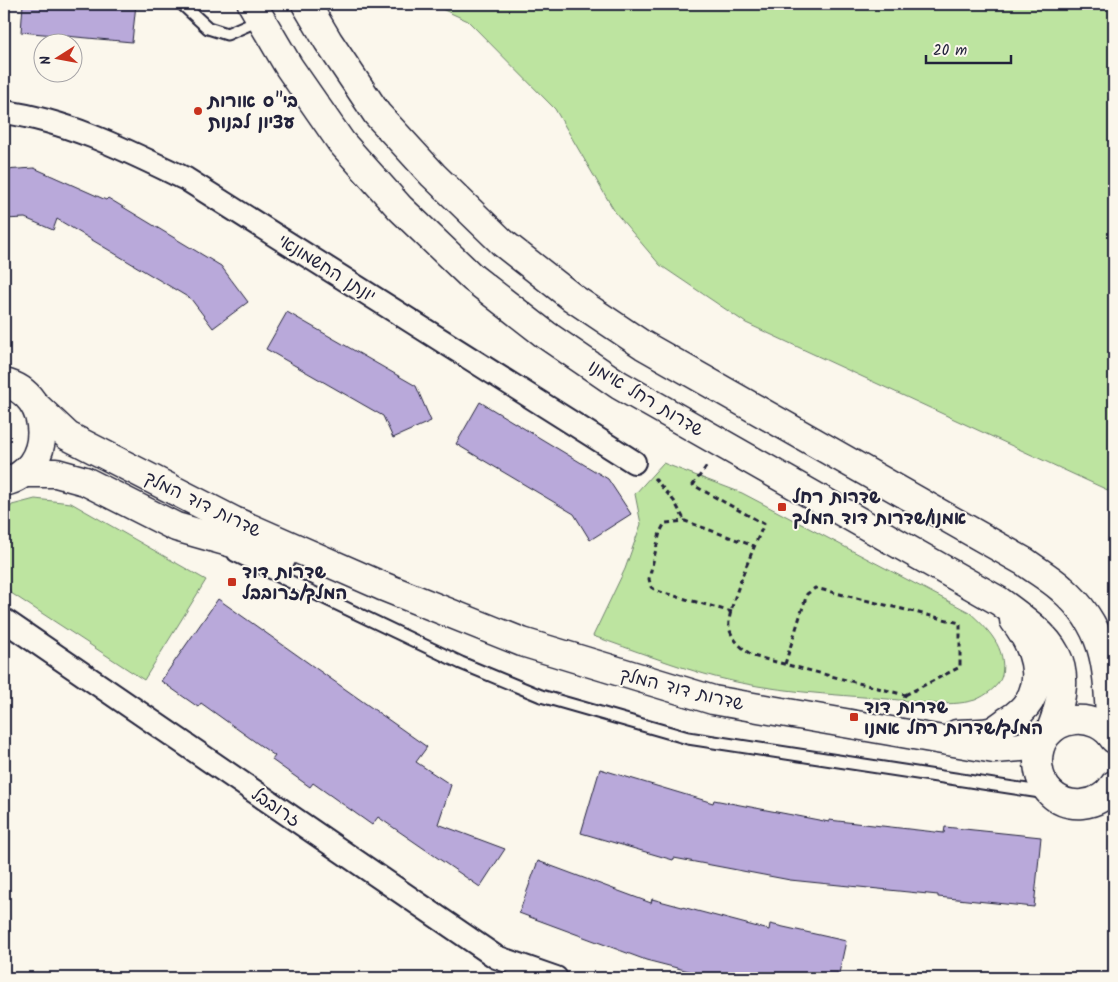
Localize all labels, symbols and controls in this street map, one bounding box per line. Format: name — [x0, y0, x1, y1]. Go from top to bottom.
north arrow — [32, 32, 82, 82]
scale bar — [926, 32, 1010, 64]
text: 20 m — [933, 39, 967, 63]
text: N — [35, 54, 58, 67]
place label: בי"ס אורות עציון לבנות — [206, 88, 298, 138]
marker: בי"ס אורות עציון לבנות — [192, 105, 204, 117]
street label: יונתן החשמונאי — [271, 228, 381, 311]
street label: שדרות רחל אימנו — [582, 353, 709, 445]
street label: שדרות דוד המלך — [139, 464, 266, 546]
place label: שדרות רחל אמנו/שדרות דוד המלך — [792, 484, 966, 534]
marker: שדרות רחל אמנו/שדרות דוד המלך — [776, 501, 788, 513]
place label: שדרות דוד המלך/זרובבל — [242, 559, 347, 609]
marker: שדרות דוד המלך/זרובבל — [226, 576, 238, 588]
street label: שדרות דוד המלך — [616, 661, 747, 720]
place label: שדרות דוד המלך/שדרות רחל אמנו — [864, 694, 1043, 744]
marker: שדרות דוד המלך/שדרות רחל אמנו — [848, 711, 860, 723]
street label: זרובבל — [245, 781, 306, 835]

